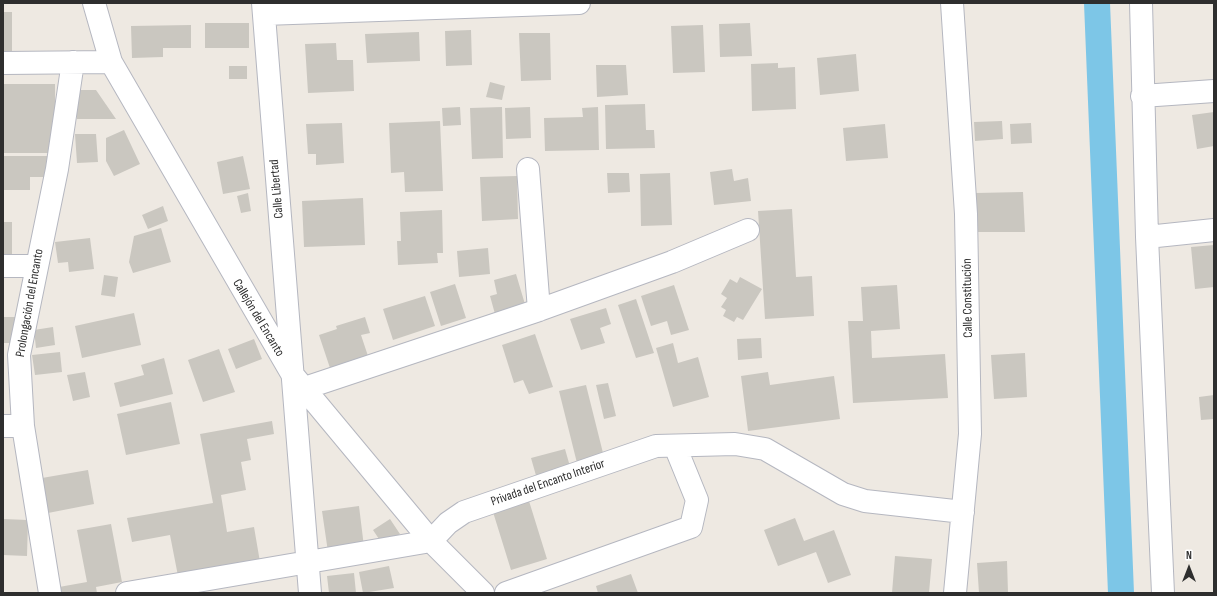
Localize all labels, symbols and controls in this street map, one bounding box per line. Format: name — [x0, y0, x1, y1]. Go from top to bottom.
street label: Calle Libertad — [267, 159, 287, 219]
street label: Prolongación del Encanto — [13, 248, 47, 358]
street label: Calle Constitución — [960, 258, 976, 338]
street label: Callejón del Encanto — [229, 276, 287, 360]
street label: Privada del Encanto Interior — [489, 456, 607, 510]
north arrow — [1169, 548, 1209, 588]
text: N — [1186, 549, 1192, 562]

